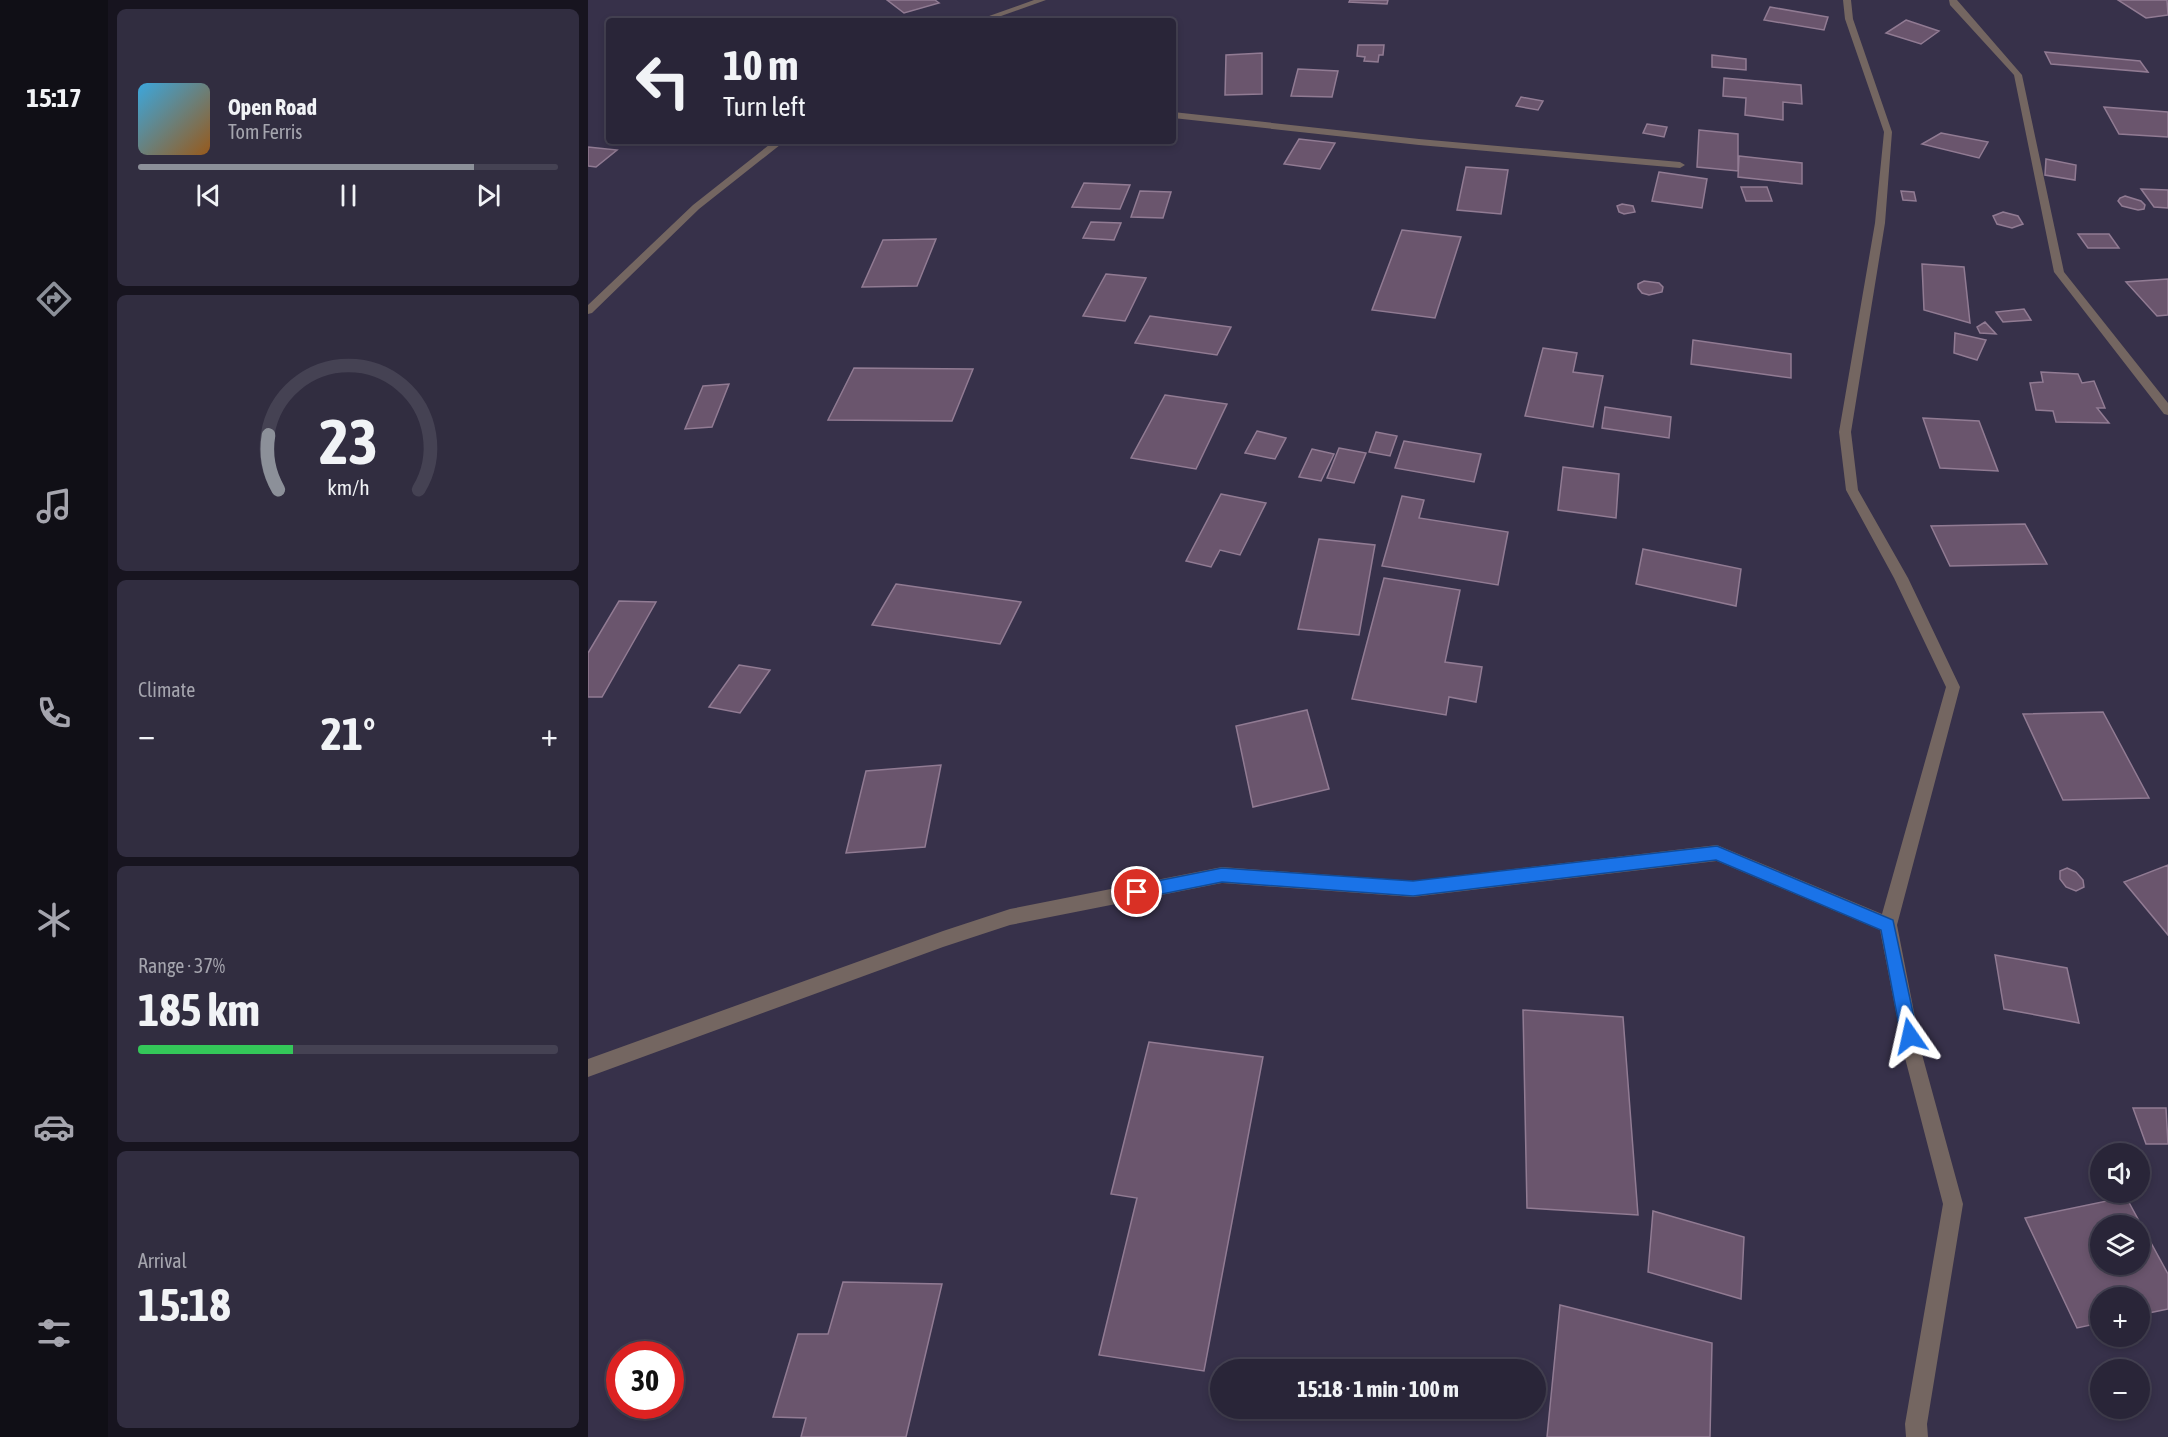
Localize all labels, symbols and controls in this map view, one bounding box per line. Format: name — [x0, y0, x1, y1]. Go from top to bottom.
text: 10 m — [723, 41, 798, 89]
icon: left — [624, 42, 702, 120]
text: 15:17 — [26, 82, 82, 113]
text: Turn left — [723, 91, 806, 122]
text: Open Road — [228, 94, 317, 120]
text: Tom Ferris — [228, 120, 302, 143]
icon: previous — [192, 179, 225, 212]
icon: pause — [332, 179, 365, 212]
icon: next — [472, 179, 505, 212]
icon: directions — [33, 278, 75, 320]
text: 23 — [319, 406, 377, 477]
text: km/h — [327, 475, 369, 500]
icon: music — [33, 485, 75, 527]
text: Climate — [138, 678, 195, 701]
icon: phone — [33, 692, 75, 734]
text: 21° — [321, 708, 375, 760]
text: − — [138, 715, 155, 753]
text: + — [541, 715, 558, 753]
pin — [1111, 866, 1162, 917]
icon: arrive — [1120, 875, 1153, 908]
icon: climate — [33, 899, 75, 941]
text: Range · 37% — [138, 954, 225, 977]
text: 185 km — [138, 984, 260, 1036]
position arrow — [1878, 1004, 1942, 1068]
icon: car — [33, 1106, 75, 1148]
map controls — [2090, 1143, 2150, 1419]
button: sound — [2090, 1143, 2150, 1203]
button: layers — [2090, 1215, 2150, 1275]
text: Arrival — [138, 1249, 187, 1272]
text: 15:18 — [138, 1279, 231, 1331]
button: + — [2090, 1287, 2150, 1347]
icon: filters — [33, 1312, 75, 1354]
speed limit sign: 30 — [606, 1341, 684, 1419]
button: − — [2090, 1359, 2150, 1419]
text: 15:18 · 1 min · 100 m — [1297, 1376, 1459, 1402]

